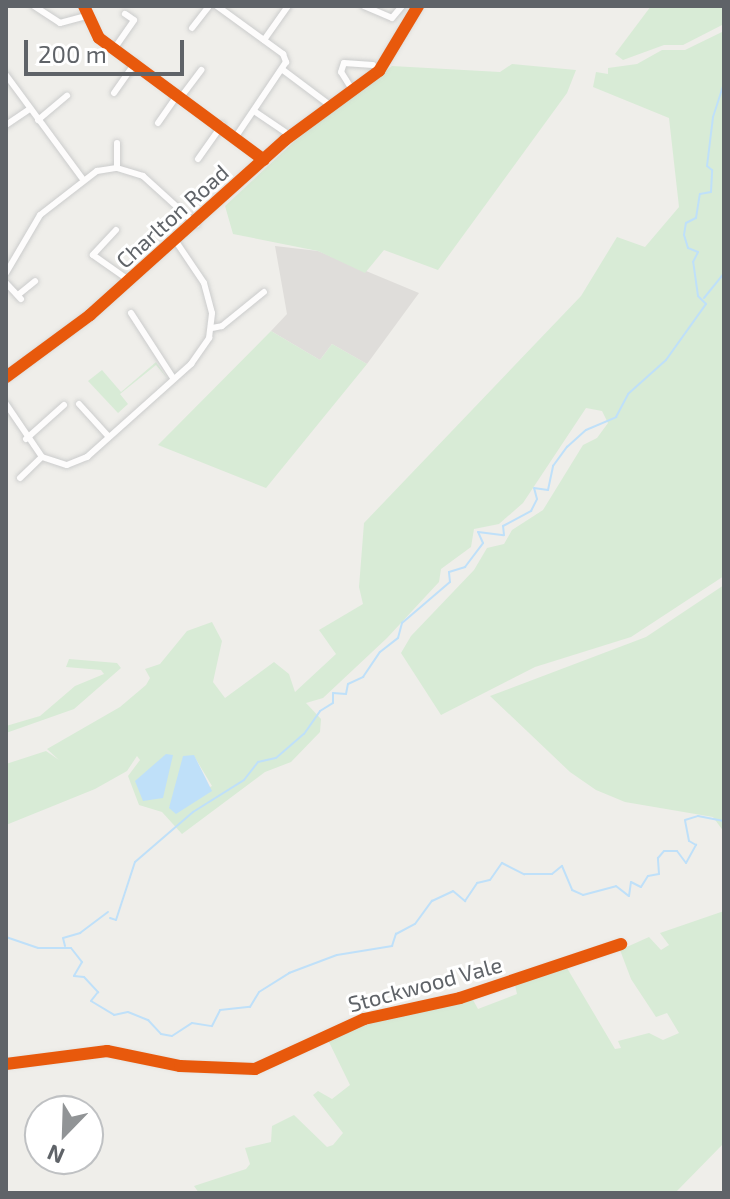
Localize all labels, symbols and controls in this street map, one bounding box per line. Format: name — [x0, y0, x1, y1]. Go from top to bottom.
scale bar — [28, 24, 188, 74]
text: 200 m — [38, 39, 107, 68]
street label: Charlton Road — [110, 159, 234, 273]
street label: Stockwood Vale — [345, 951, 505, 1017]
north arrow — [24, 1095, 104, 1175]
text: N — [43, 1140, 68, 1170]

